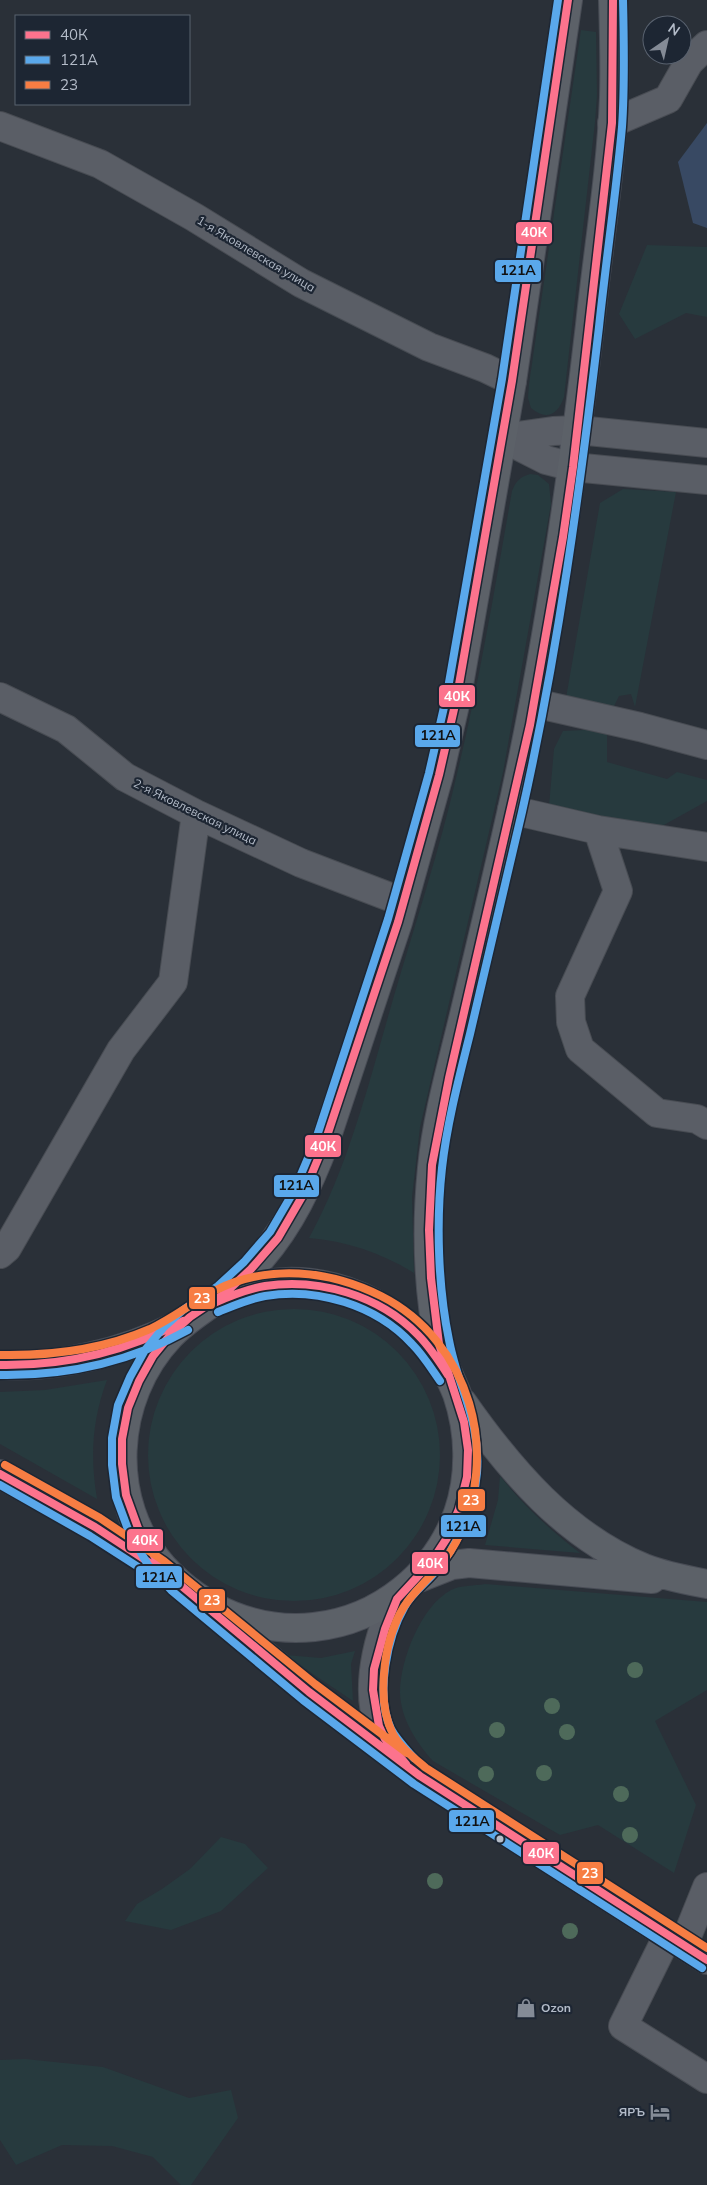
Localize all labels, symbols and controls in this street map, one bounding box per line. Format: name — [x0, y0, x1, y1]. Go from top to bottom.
legend — [15, 15, 190, 105]
north arrow — [642, 15, 692, 65]
text: N — [665, 19, 684, 40]
text: 40К — [60, 25, 88, 44]
text: 121А — [60, 50, 98, 69]
text: 23 — [60, 75, 78, 94]
street label: 1-я Яковлевская улица — [194, 212, 318, 295]
line badge: 40К — [515, 221, 553, 245]
text: 40К — [521, 223, 548, 241]
line badge: 121А — [494, 259, 542, 283]
text: 121А — [500, 261, 536, 279]
line badge: 40К — [438, 684, 476, 708]
text: 40К — [444, 687, 471, 705]
line badge: 121А — [414, 724, 461, 748]
text: 121А — [420, 726, 456, 744]
street label: 2-я Яковлевская улица — [131, 775, 259, 848]
line badge: 40К — [304, 1134, 342, 1158]
text: 40К — [310, 1137, 337, 1155]
line badge: 121А — [273, 1174, 320, 1198]
text: 121А — [278, 1176, 314, 1194]
line badge: 23 — [188, 1286, 216, 1310]
text: 23 — [194, 1289, 210, 1307]
line badge: 23 — [457, 1488, 486, 1512]
text: 23 — [463, 1491, 479, 1509]
line badge: 121А — [440, 1514, 487, 1538]
text: 121А — [445, 1517, 481, 1535]
line badge: 40К — [126, 1528, 164, 1552]
text: 40К — [132, 1531, 159, 1549]
line badge: 40К — [411, 1551, 449, 1575]
text: 40К — [417, 1554, 444, 1572]
line badge: 121А — [135, 1565, 183, 1589]
text: 121А — [141, 1568, 177, 1586]
line badge: 23 — [198, 1588, 226, 1612]
text: 23 — [204, 1591, 220, 1609]
line badge: 121А — [448, 1809, 495, 1833]
text: 121А — [454, 1812, 490, 1830]
unlabelled marker — [495, 1834, 505, 1844]
line badge: 40К — [522, 1841, 560, 1865]
text: 40К — [528, 1844, 555, 1862]
line badge: 23 — [576, 1861, 604, 1885]
text: 23 — [582, 1864, 598, 1882]
shop icon: Ozon — [515, 1997, 537, 2019]
place label: Ozon — [541, 2000, 571, 2015]
hotel icon: ЯРЪ — [649, 2101, 671, 2123]
place label: ЯРЪ — [619, 2104, 645, 2119]

